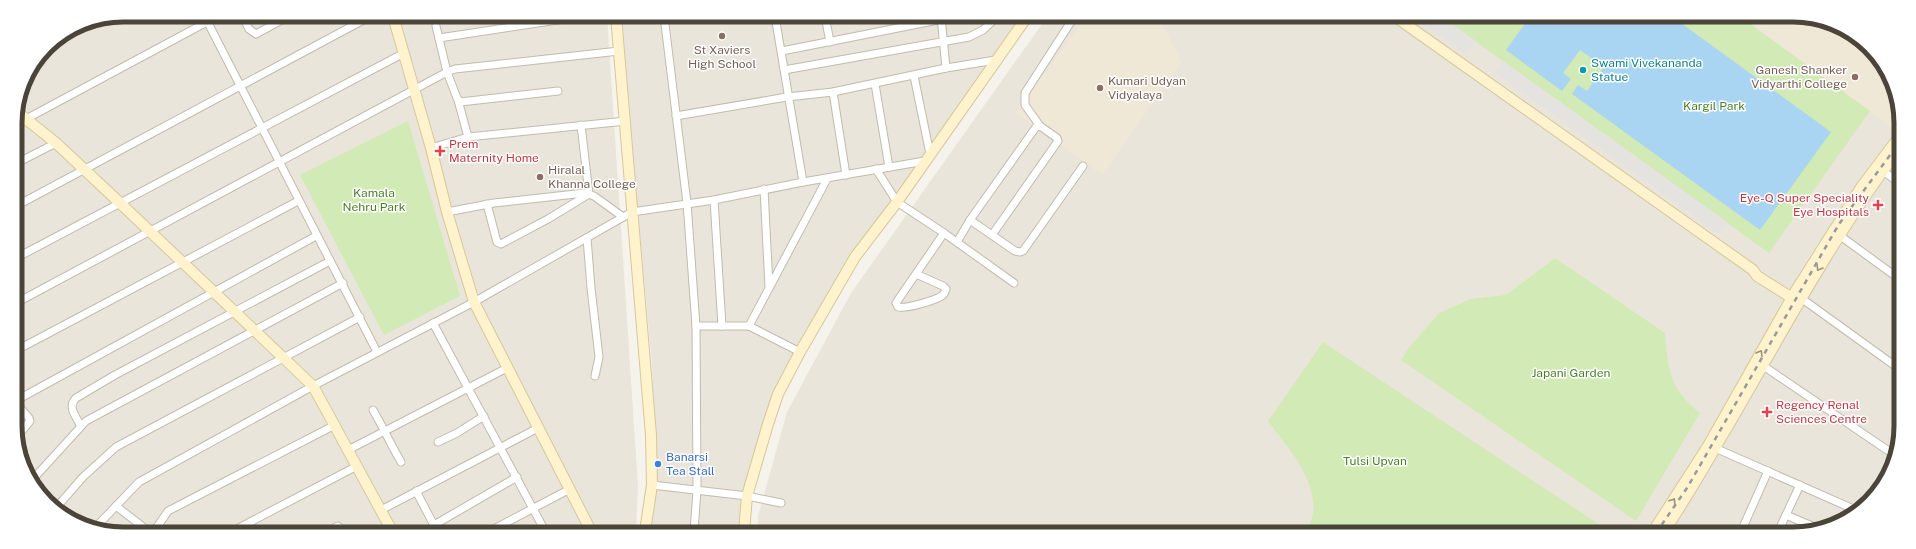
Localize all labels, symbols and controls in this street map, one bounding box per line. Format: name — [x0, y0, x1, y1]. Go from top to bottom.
marker: St Xaviers High School — [717, 31, 727, 41]
place label: St Xaviers High School — [688, 43, 756, 71]
place label: Swami Vivekananda Statue — [1591, 56, 1702, 84]
place label: Ganesh Shanker Vidyarthi College — [1751, 63, 1847, 91]
marker: Swami Vivekananda Statue — [1578, 65, 1588, 75]
marker: Ganesh Shanker Vidyarthi College — [1850, 72, 1860, 82]
place label: Kumari Udyan Vidyalaya — [1108, 74, 1186, 102]
marker: Kumari Udyan Vidyalaya — [1095, 83, 1105, 93]
park label: Kargil Park — [1683, 99, 1745, 113]
place label: Prem Maternity Home — [449, 137, 539, 165]
marker: Prem Maternity Home — [434, 145, 446, 157]
place label: Hiralal Khanna College — [548, 163, 636, 191]
marker: Hiralal Khanna College — [535, 172, 545, 182]
park label: Kamala Nehru Park — [343, 186, 406, 214]
place label: Eye-Q Super Speciality Eye Hospitals — [1740, 191, 1870, 219]
marker: Eye-Q Super Speciality Eye Hospitals — [1872, 199, 1884, 211]
one-way arrow — [1817, 264, 1824, 271]
one-way arrow — [1756, 349, 1763, 357]
park label: Japani Garden — [1532, 366, 1610, 380]
place label: Regency Renal Sciences Centre — [1776, 398, 1867, 426]
marker: Regency Renal Sciences Centre — [1761, 406, 1773, 418]
place label: Banarsi Tea Stall — [666, 450, 715, 478]
park label: Tulsi Upvan — [1343, 454, 1407, 468]
marker: Banarsi Tea Stall — [653, 459, 663, 469]
one-way arrow — [1668, 498, 1676, 505]

